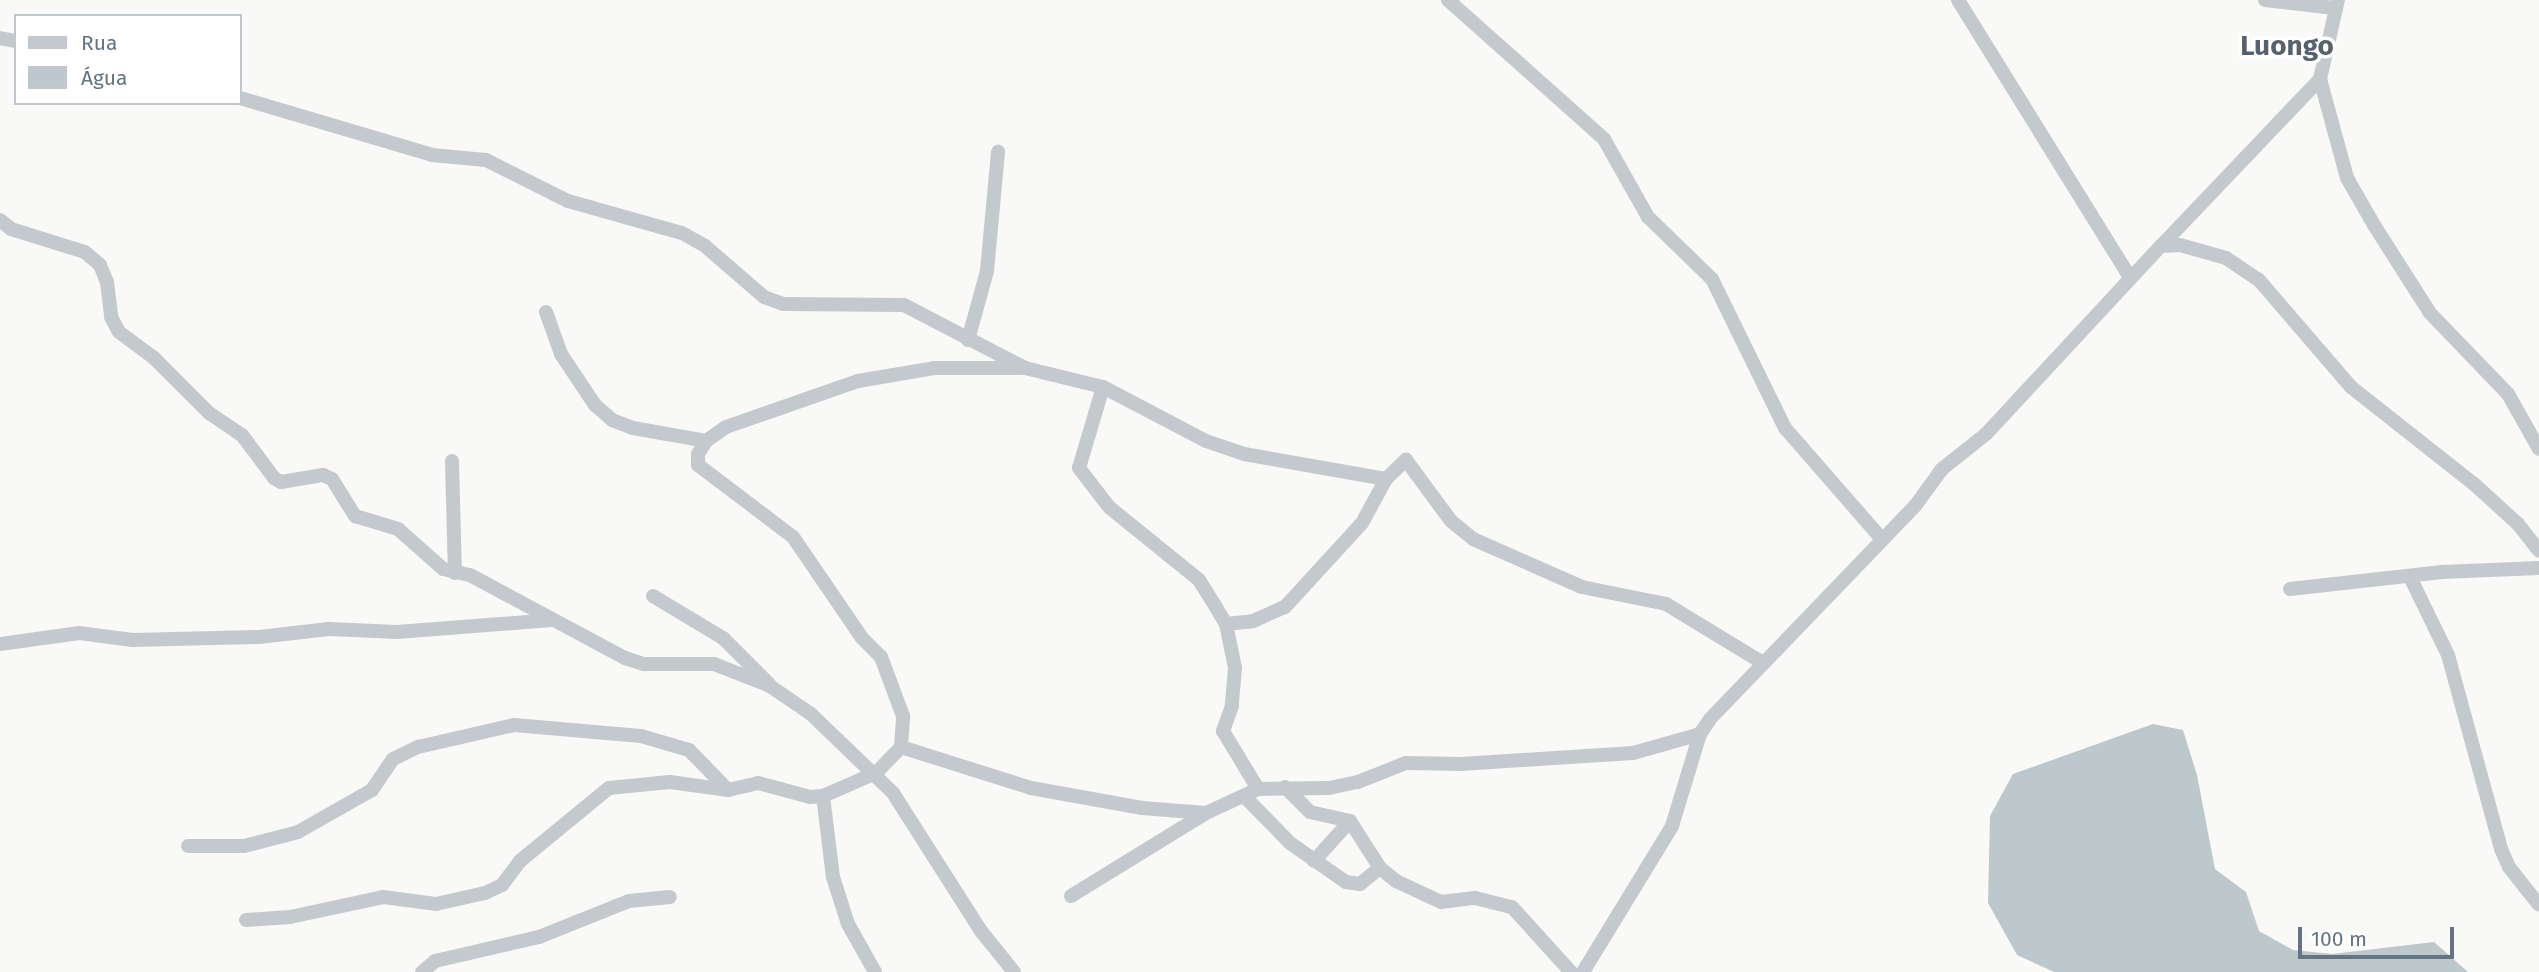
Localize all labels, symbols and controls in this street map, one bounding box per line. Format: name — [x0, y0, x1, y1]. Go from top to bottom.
legend — [14, 14, 242, 105]
district label: Luongo — [2240, 29, 2334, 63]
text: Rua — [81, 30, 117, 56]
text: Água — [81, 65, 127, 91]
scale bar — [2301, 912, 2457, 956]
text: 100 m — [2311, 926, 2367, 952]

